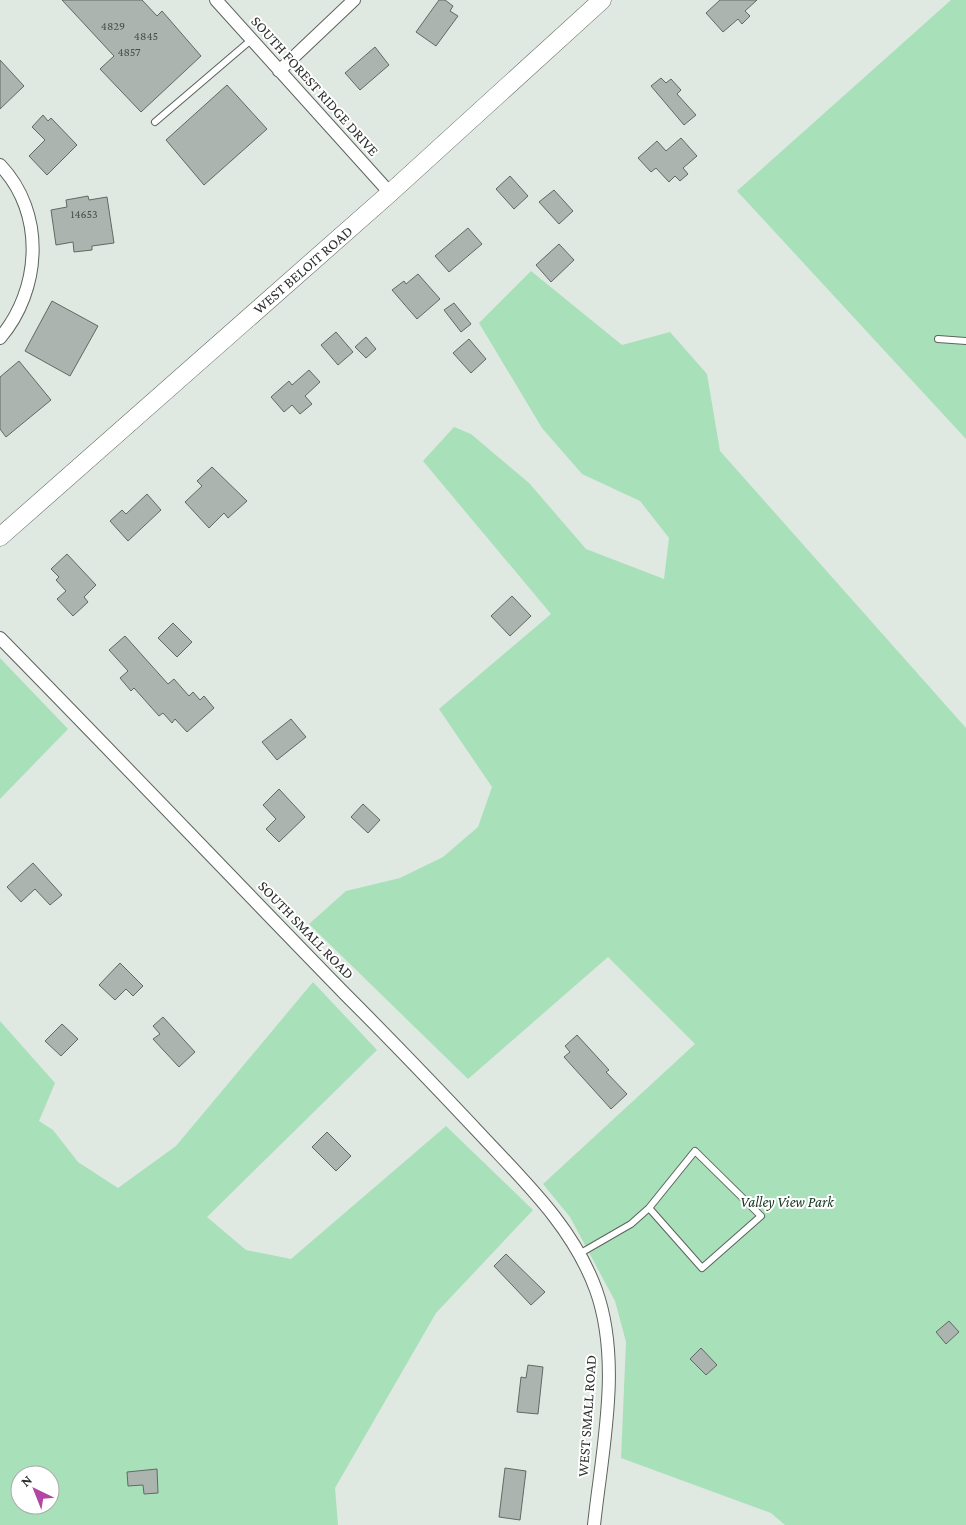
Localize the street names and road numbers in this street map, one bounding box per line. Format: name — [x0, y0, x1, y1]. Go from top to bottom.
street label: SOUTH FOREST RIDGE DRIVE — [248, 13, 382, 159]
street label: WEST BELOIT ROAD — [250, 223, 356, 317]
street label: SOUTH SMALL ROAD — [255, 878, 357, 982]
street label: WEST SMALL ROAD — [575, 1354, 599, 1478]

